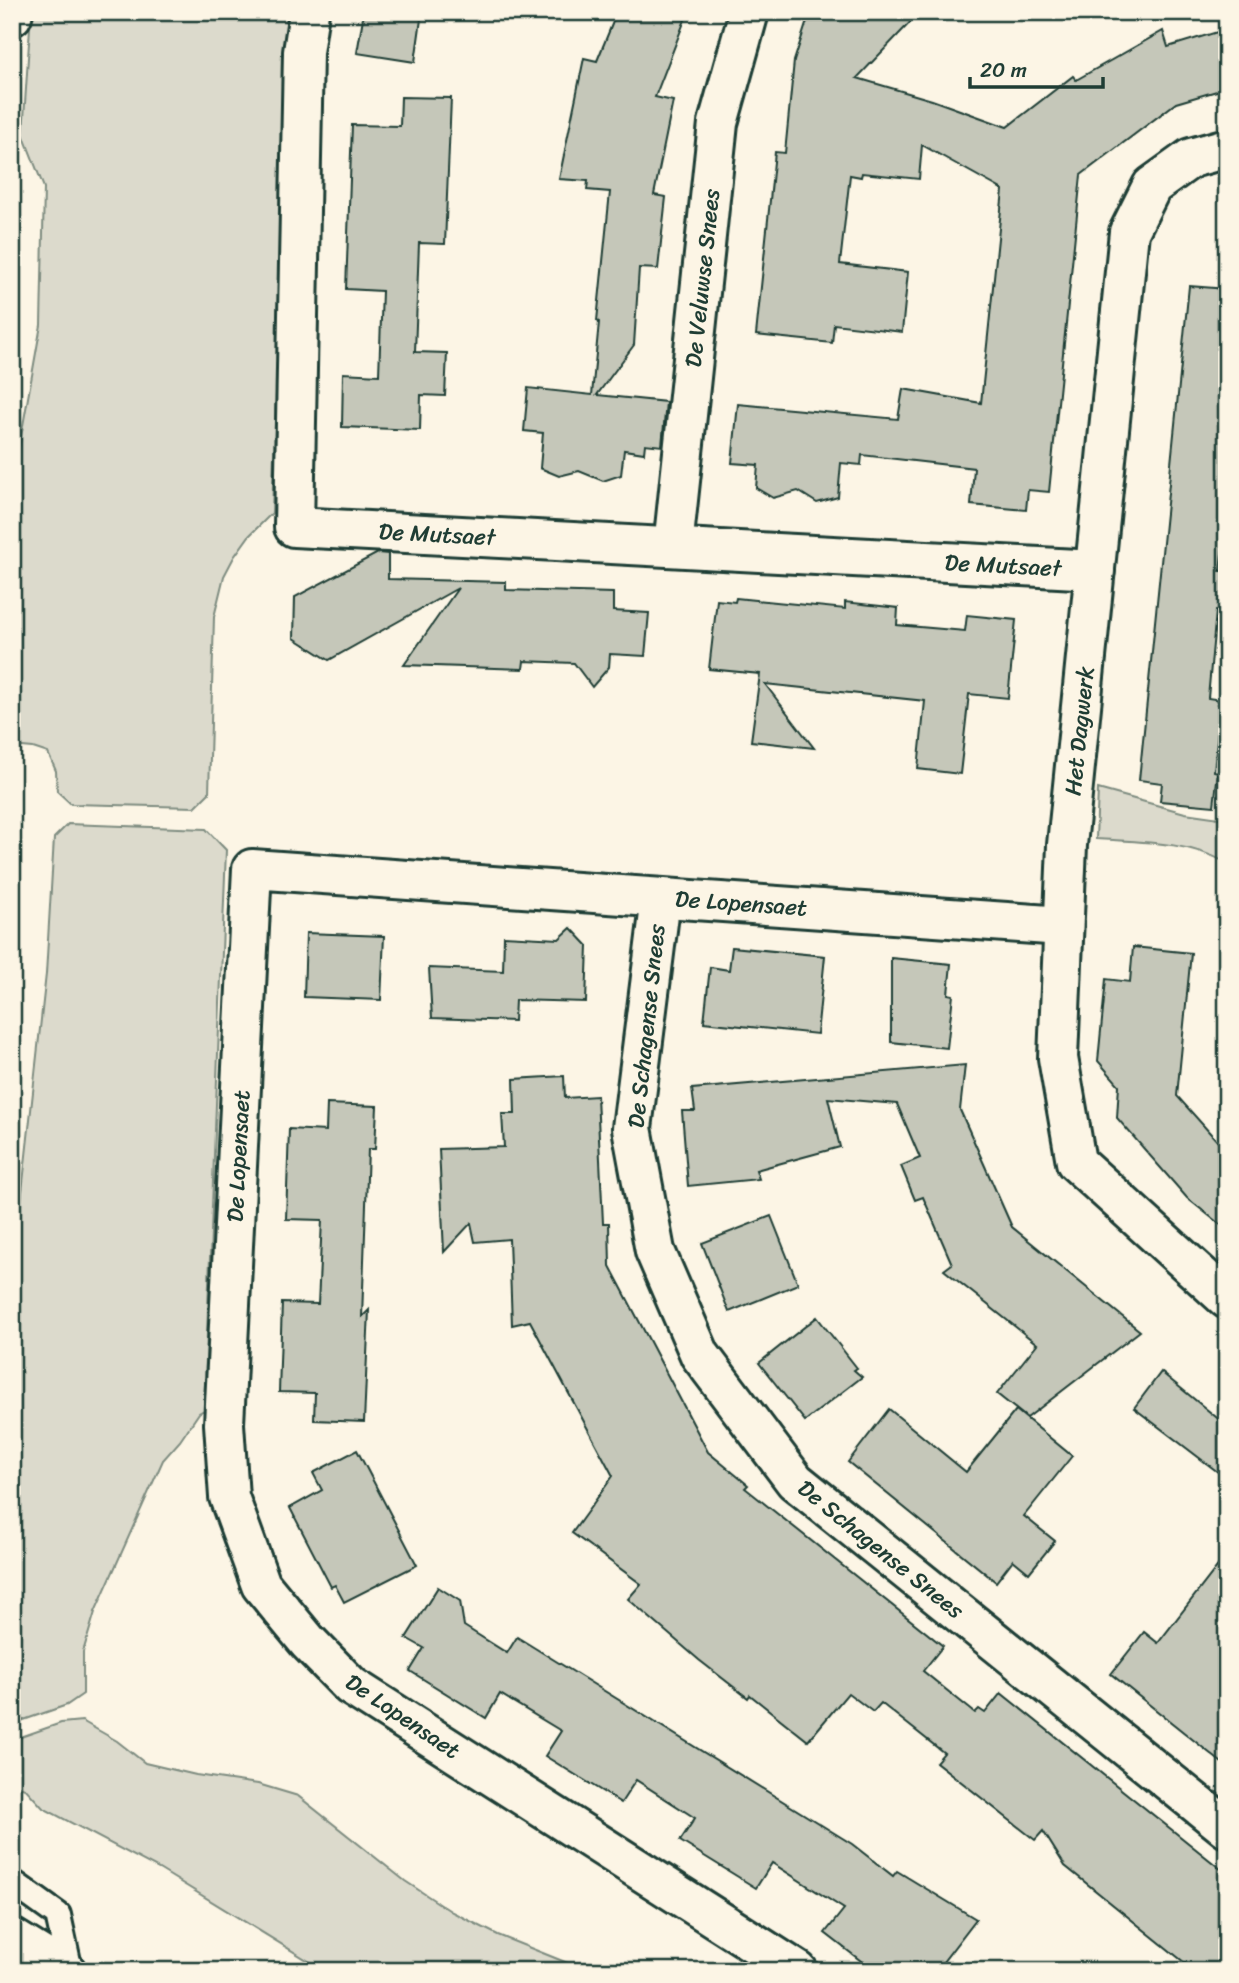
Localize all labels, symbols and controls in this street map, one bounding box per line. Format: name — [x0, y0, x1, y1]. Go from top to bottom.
scale bar — [970, 46, 1102, 90]
text: 20 m — [980, 51, 1027, 89]
street label: De Veluwse Snees — [673, 186, 732, 369]
street label: De Mutsaet — [378, 511, 498, 558]
street label: De Mutsaet — [944, 542, 1064, 589]
street label: Het Dagwerk — [1052, 664, 1107, 798]
street label: De Lopensaet — [674, 878, 808, 929]
street label: De Schagense Snees — [615, 922, 678, 1130]
street label: De Lopensaet — [215, 1089, 262, 1223]
street label: De Schagense Snees — [788, 1469, 974, 1630]
street label: De Lopensaet — [336, 1662, 469, 1770]

